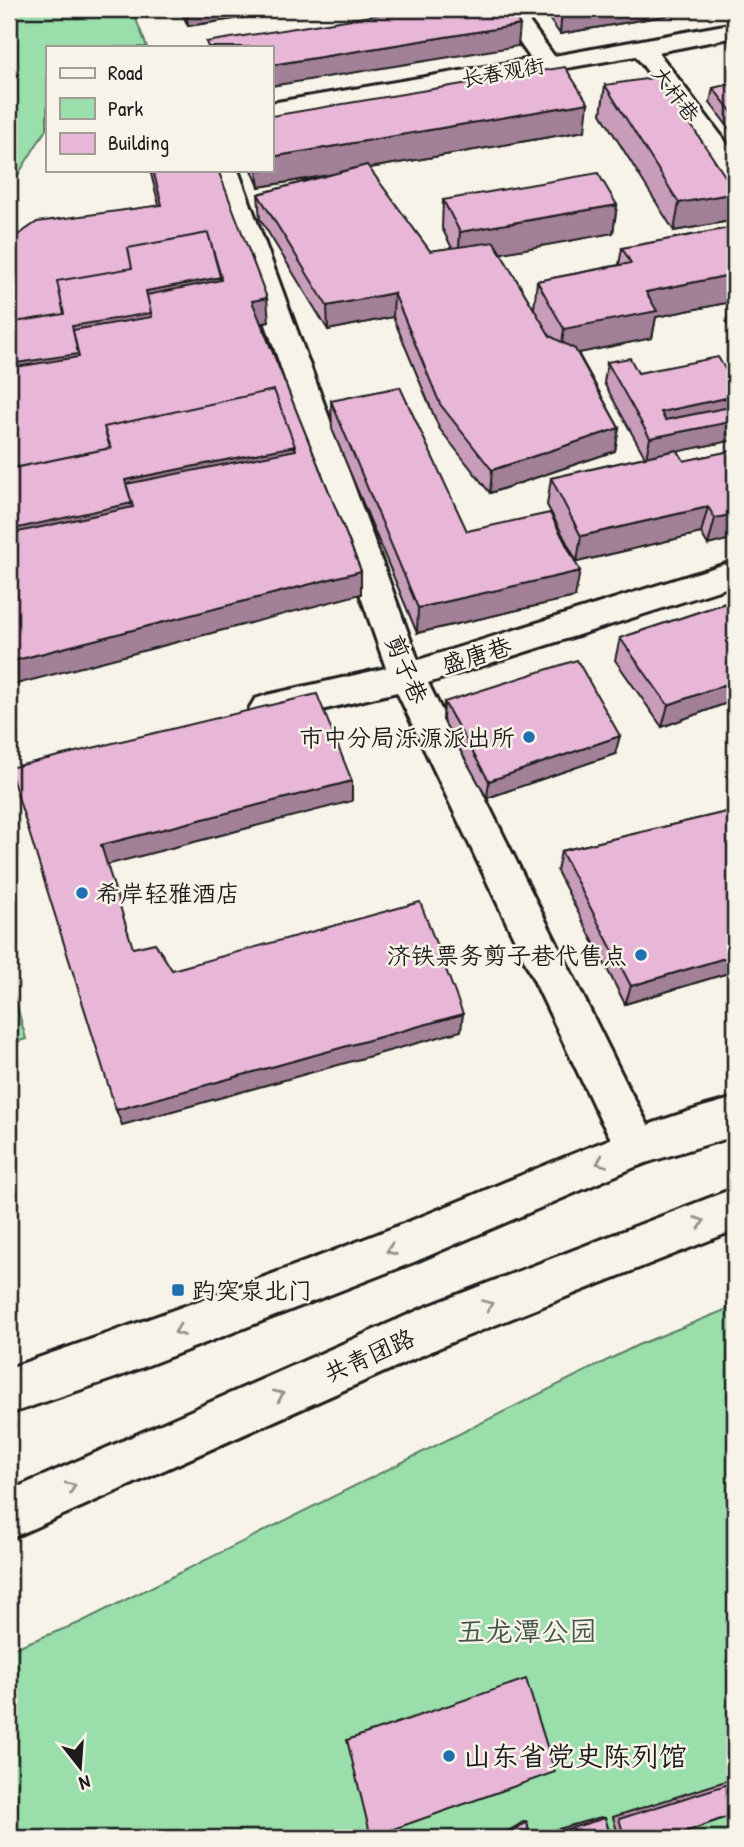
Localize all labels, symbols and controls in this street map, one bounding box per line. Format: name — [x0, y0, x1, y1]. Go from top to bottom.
legend — [46, 46, 273, 172]
street label: 长春观街 — [459, 50, 547, 94]
text: Road — [108, 58, 142, 87]
street label: 大杆巷 — [645, 60, 707, 128]
text: Park — [108, 94, 143, 123]
text: Building — [108, 128, 169, 157]
street label: 盛唐巷 — [437, 629, 515, 681]
street label: 剪子巷 — [378, 630, 436, 708]
place label: 市中分局泺源派出所 — [299, 721, 515, 753]
marker: 市中分局泺源派出所 — [521, 729, 537, 745]
place label: 希岸轻雅酒店 — [96, 877, 240, 909]
marker: 希岸轻雅酒店 — [74, 885, 90, 901]
place label: 济铁票务剪子巷代售点 — [387, 939, 627, 971]
marker: 济铁票务剪子巷代售点 — [633, 947, 649, 963]
one-way arrow — [596, 1154, 608, 1168]
one-way arrow — [693, 1216, 705, 1230]
one-way arrow — [386, 1242, 398, 1256]
place label: 趵突泉北门 — [192, 1274, 312, 1306]
marker: 趵突泉北门 — [170, 1282, 186, 1298]
one-way arrow — [481, 1299, 493, 1313]
street label: 共青团路 — [319, 1321, 419, 1389]
one-way arrow — [173, 1323, 185, 1337]
one-way arrow — [272, 1389, 284, 1403]
one-way arrow — [64, 1481, 76, 1495]
park label: 五龙潭公园 — [457, 1612, 597, 1650]
north arrow — [46, 1731, 116, 1801]
place label: 山东省党史陈列馆 — [463, 1737, 687, 1775]
marker: 山东省党史陈列馆 — [441, 1748, 457, 1764]
text: N — [76, 1769, 94, 1797]

